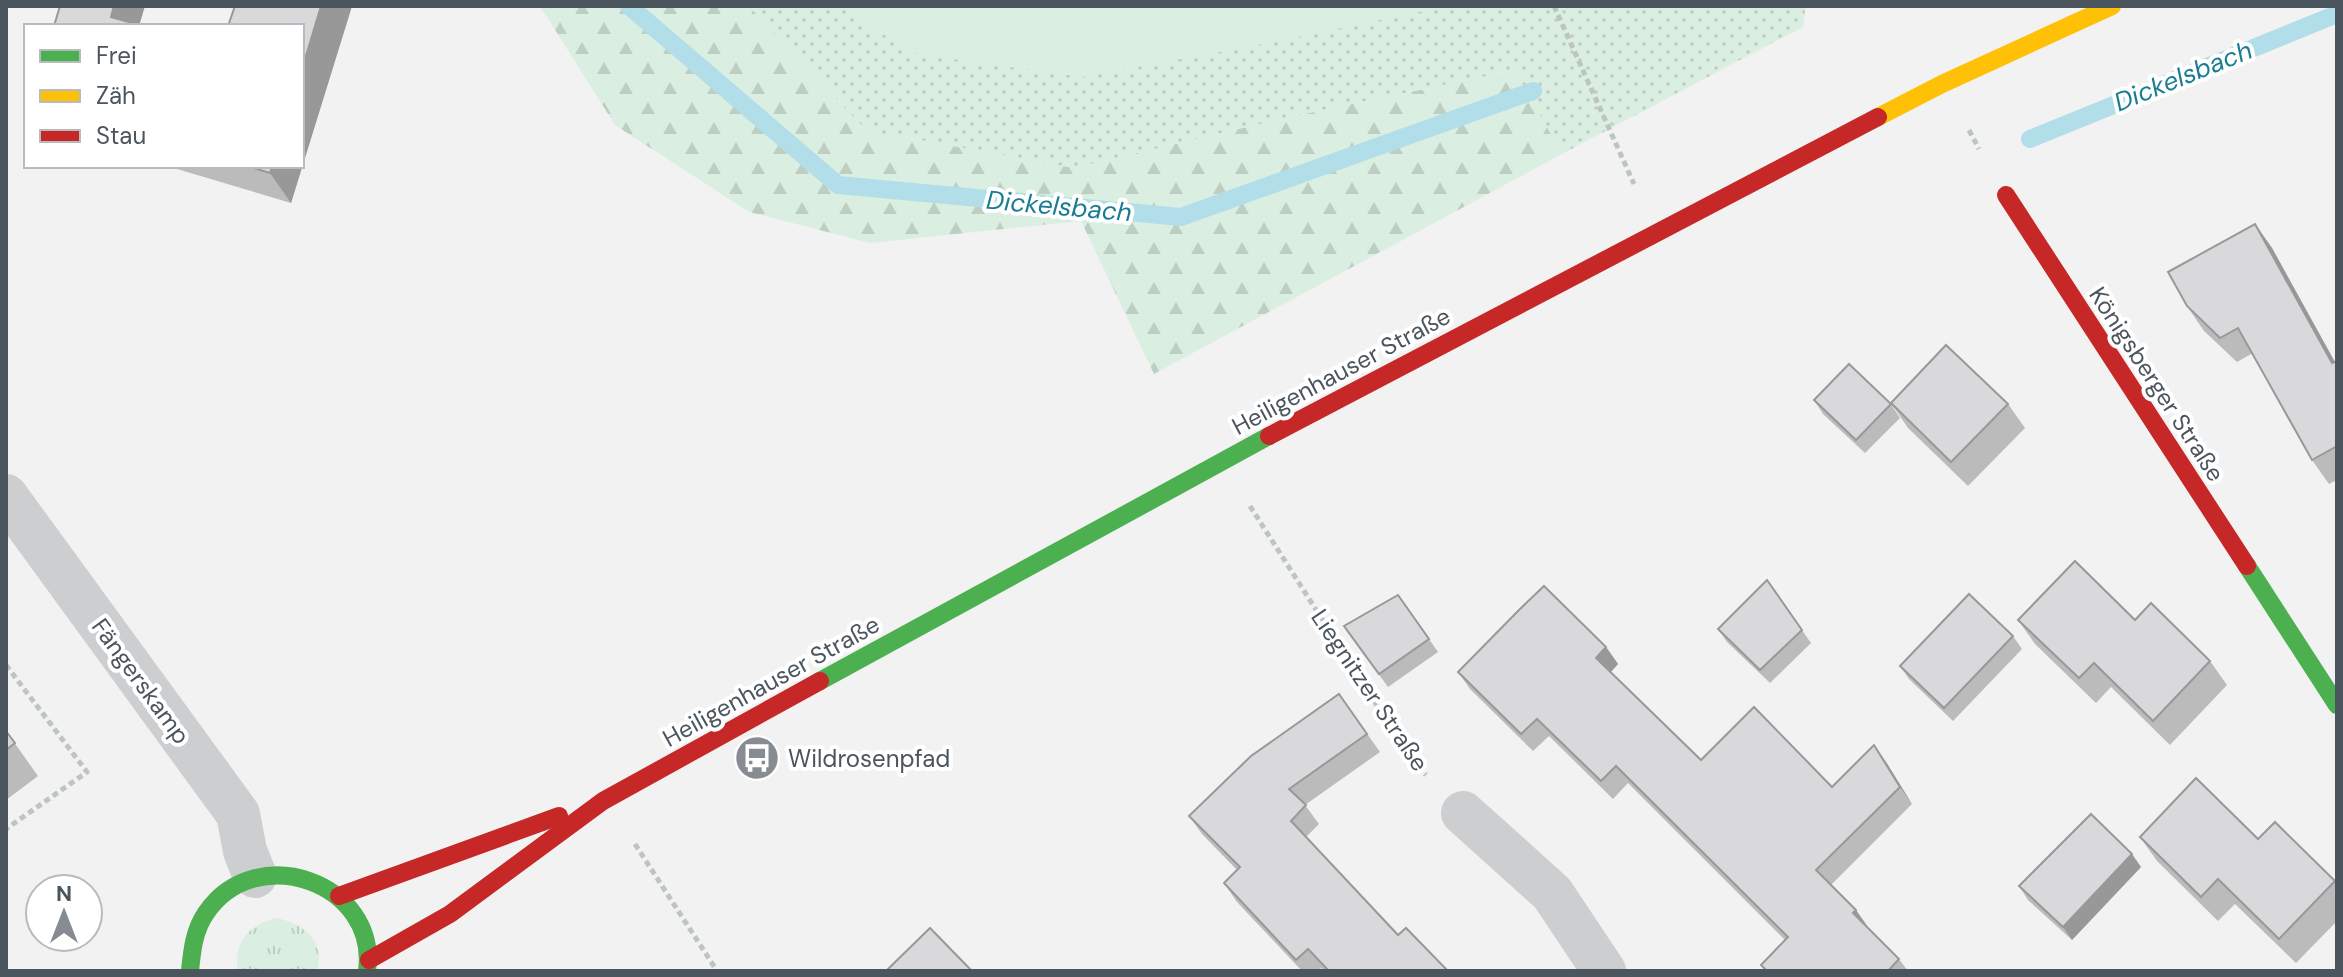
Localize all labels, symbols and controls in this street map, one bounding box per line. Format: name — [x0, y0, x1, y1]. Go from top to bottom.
legend — [24, 24, 304, 168]
water label: Dickelsbach — [2109, 33, 2257, 119]
text: Frei — [96, 40, 137, 71]
text: Zäh — [96, 80, 136, 111]
text: Stau — [96, 120, 146, 151]
water label: Dickelsbach — [985, 183, 1133, 229]
street label: Königsberger Straße — [2082, 281, 2232, 487]
street label: Heiligenhauser Straße — [1226, 300, 1456, 442]
street label: Liegnitzer Straße — [1304, 603, 1436, 777]
street label: Heiligenhauser Straße — [657, 609, 885, 753]
street label: Fängerskamp — [85, 612, 197, 750]
bus stop icon: Wildrosenpfad — [733, 734, 781, 782]
place label: Wildrosenpfad — [788, 743, 950, 774]
north arrow — [24, 873, 104, 953]
text: N — [56, 879, 72, 908]

